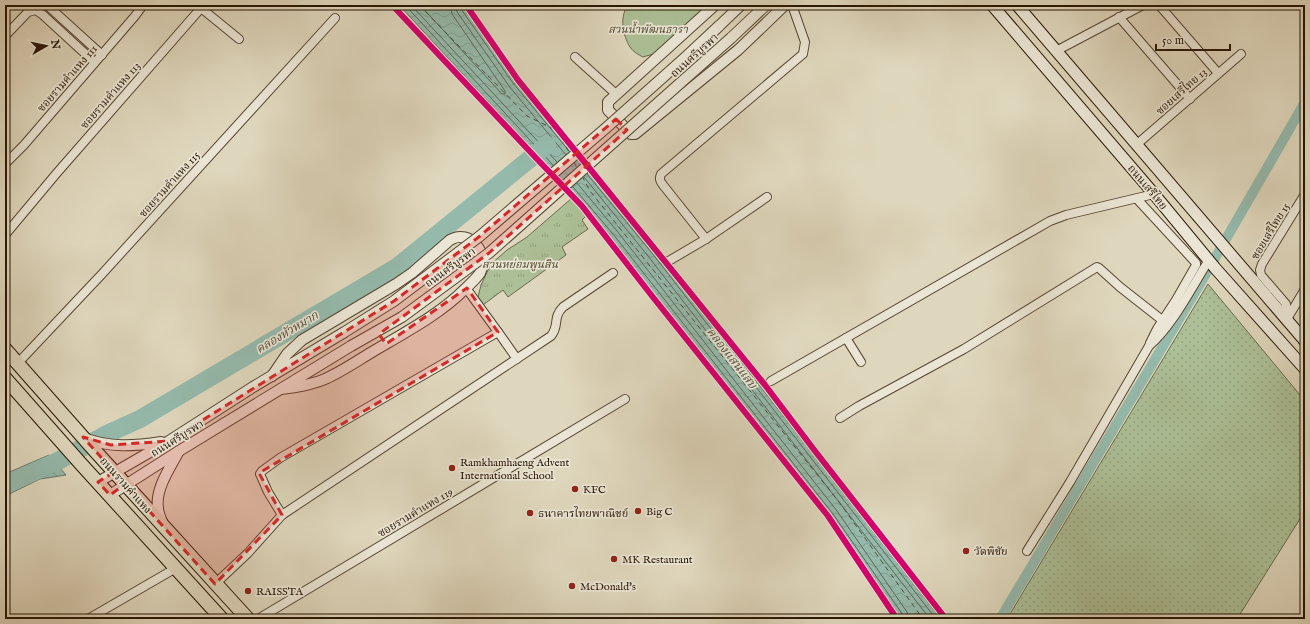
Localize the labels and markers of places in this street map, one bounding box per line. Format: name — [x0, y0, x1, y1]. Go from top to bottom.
place label: Ramkhamhaeng Advent International School — [460, 456, 569, 483]
marker: Ramkhamhaeng Advent International School — [447, 463, 457, 473]
place label: KFC — [583, 483, 606, 497]
marker: KFC — [570, 484, 580, 494]
place label: Big C — [646, 505, 673, 519]
place label: ธนาคารไทยพาณิชย์ — [538, 506, 628, 521]
marker: Big C — [633, 506, 643, 516]
marker: ธนาคารไทยพาณิชย์ — [525, 508, 535, 518]
place label: วัดพิชัย — [974, 545, 1008, 559]
marker: วัดพิชัย — [961, 546, 971, 556]
place label: MK Restaurant — [622, 553, 693, 567]
marker: MK Restaurant — [609, 554, 619, 564]
place label: McDonald's — [580, 580, 636, 594]
marker: McDonald's — [567, 581, 577, 591]
place label: RAISSTA — [256, 585, 303, 599]
marker: RAISSTA — [243, 586, 253, 596]

